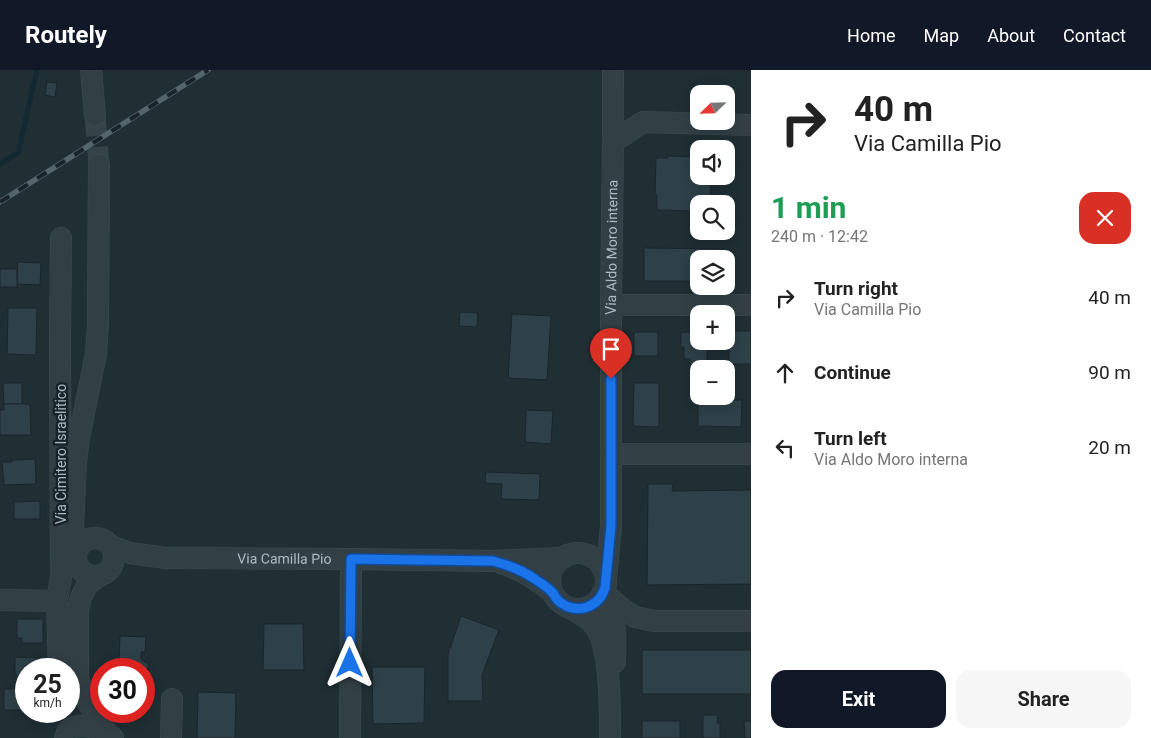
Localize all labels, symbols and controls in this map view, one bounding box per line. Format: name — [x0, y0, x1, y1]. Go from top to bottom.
text: Routely — [25, 21, 107, 49]
text: Home — [847, 25, 896, 46]
text: Map — [924, 25, 959, 46]
text: About — [987, 25, 1035, 46]
text: Contact — [1063, 25, 1126, 46]
north arrow — [690, 85, 735, 130]
map controls — [690, 85, 735, 405]
text: 40 m — [854, 89, 933, 130]
icon: right — [771, 90, 836, 155]
text: Via Camilla Pio — [854, 131, 1002, 156]
button: sound — [690, 140, 735, 185]
street label: Via Aldo Moro interna — [603, 180, 621, 315]
text: 1 min — [771, 190, 846, 225]
button: close — [1079, 192, 1131, 244]
button: search — [690, 195, 735, 240]
text: 240 m · 12:42 — [771, 227, 868, 246]
button: layers — [690, 250, 735, 295]
text: Turn right — [814, 277, 898, 300]
icon: right — [771, 284, 799, 312]
text: 40 m — [1088, 286, 1131, 309]
text: Via Camilla Pio — [814, 300, 921, 319]
button: + — [690, 305, 735, 350]
pin — [590, 328, 632, 379]
icon: arrive — [597, 335, 625, 363]
icon: ahead — [771, 359, 799, 387]
button: − — [690, 360, 735, 405]
text: Continue — [814, 361, 891, 384]
text: 90 m — [1088, 361, 1131, 384]
street label: Via Cimitero Israelitico — [53, 384, 69, 524]
text: Turn left — [814, 427, 887, 450]
icon: left — [771, 434, 799, 462]
text: 20 m — [1088, 436, 1131, 459]
text: Via Aldo Moro interna — [814, 450, 968, 469]
street label: Via Camilla Pio — [237, 550, 331, 567]
position arrow — [323, 636, 375, 688]
speed limit sign: 30 — [90, 658, 155, 723]
text: 25 — [33, 670, 62, 699]
button: Exit — [771, 670, 946, 728]
button: Share — [956, 670, 1131, 728]
text: km/h — [33, 696, 62, 710]

